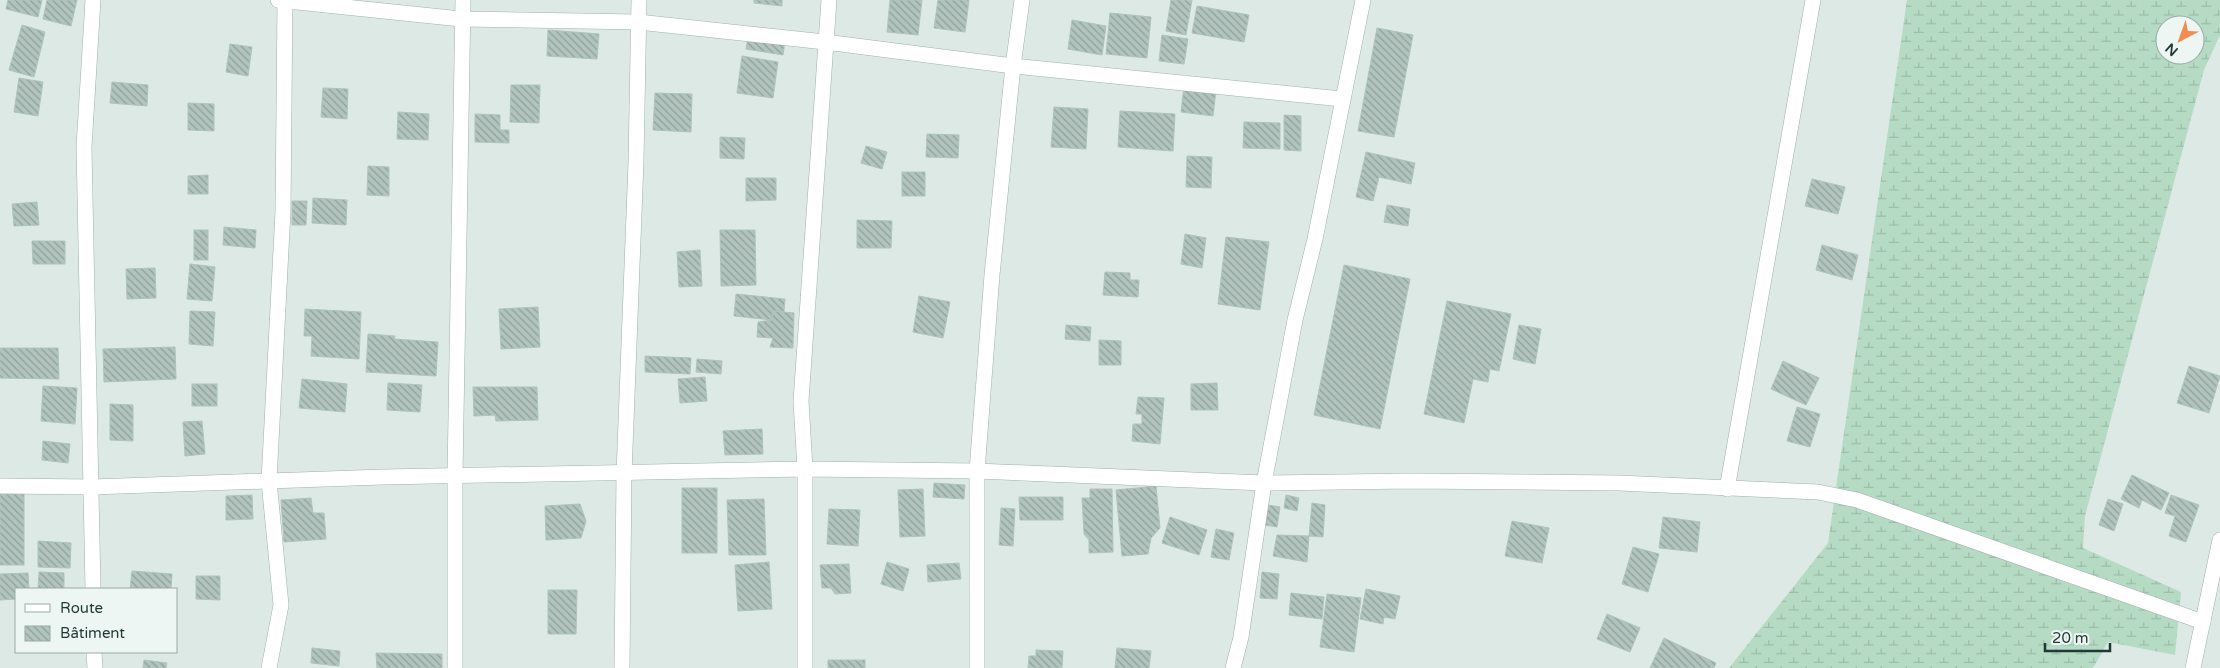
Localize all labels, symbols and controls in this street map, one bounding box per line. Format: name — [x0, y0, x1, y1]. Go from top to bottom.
north arrow — [2155, 15, 2205, 65]
text: N — [2162, 39, 2182, 60]
legend — [15, 588, 178, 653]
text: Route — [60, 599, 103, 617]
scale bar — [2045, 620, 2110, 652]
text: Bâtiment — [60, 624, 125, 642]
text: 20 m — [2052, 629, 2089, 647]

